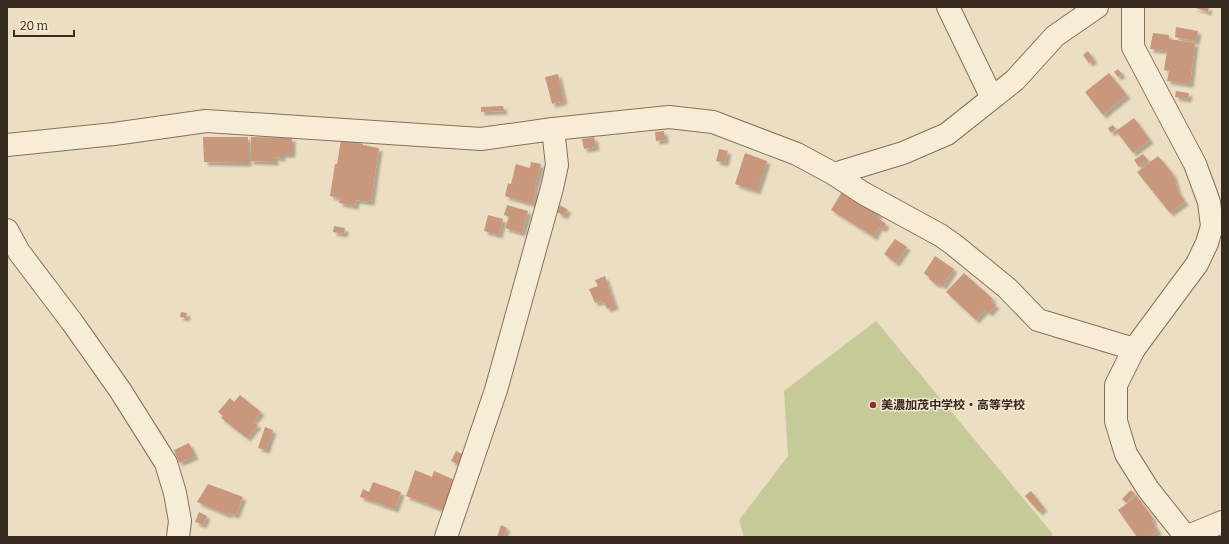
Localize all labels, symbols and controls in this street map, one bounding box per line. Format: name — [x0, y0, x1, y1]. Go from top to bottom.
scale bar — [14, 12, 74, 38]
text: 20 m — [20, 19, 49, 33]
place label: 美濃加茂中学校・高等学校 — [881, 398, 1025, 412]
marker: 美濃加茂中学校・高等学校 — [868, 400, 878, 410]

